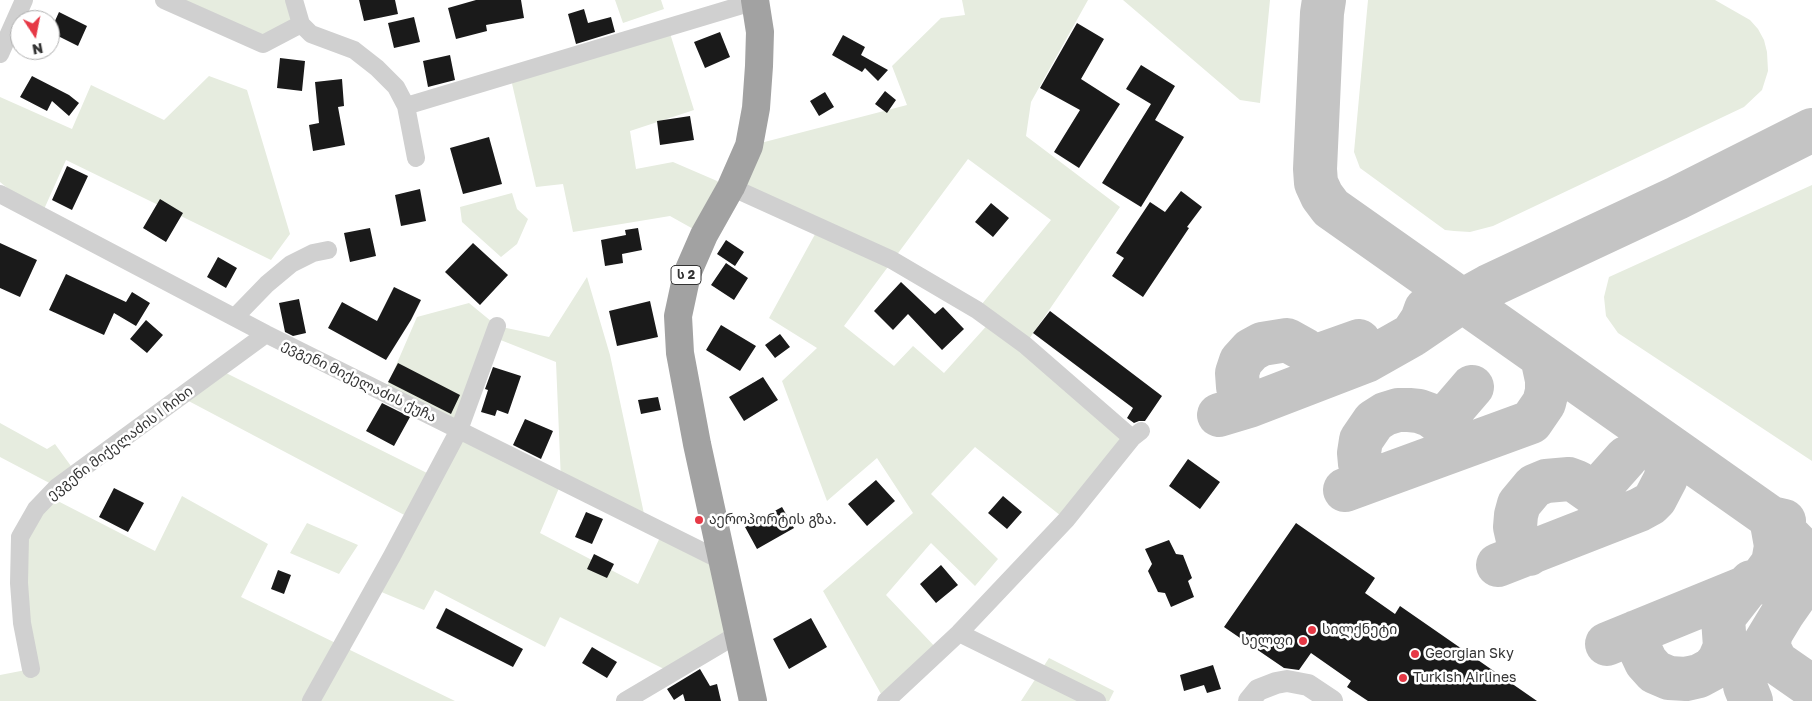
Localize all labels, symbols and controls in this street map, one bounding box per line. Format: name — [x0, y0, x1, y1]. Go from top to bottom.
north arrow — [10, 10, 60, 60]
text: N — [31, 40, 45, 59]
road number: ს 2 — [671, 266, 701, 284]
street label: ევგენი მიქელაძის ქუჩა — [279, 336, 439, 426]
street label: ევგენი მიქელაძის I ჩიხი — [44, 383, 196, 503]
place label: აეროპორტის გზა. — [709, 512, 837, 528]
marker: აეროპორტის გზა. — [693, 514, 705, 526]
place label: სილქნეტი — [1322, 622, 1397, 638]
marker: სილქნეტი — [1306, 624, 1318, 636]
place label: სელფი — [1241, 633, 1293, 649]
marker: სელფი — [1297, 635, 1309, 647]
place label: Georgian Sky — [1425, 646, 1514, 662]
marker: Georgian Sky — [1409, 648, 1421, 660]
place label: Turkish Airlines — [1413, 670, 1517, 686]
marker: Turkish Airlines — [1397, 672, 1409, 684]

